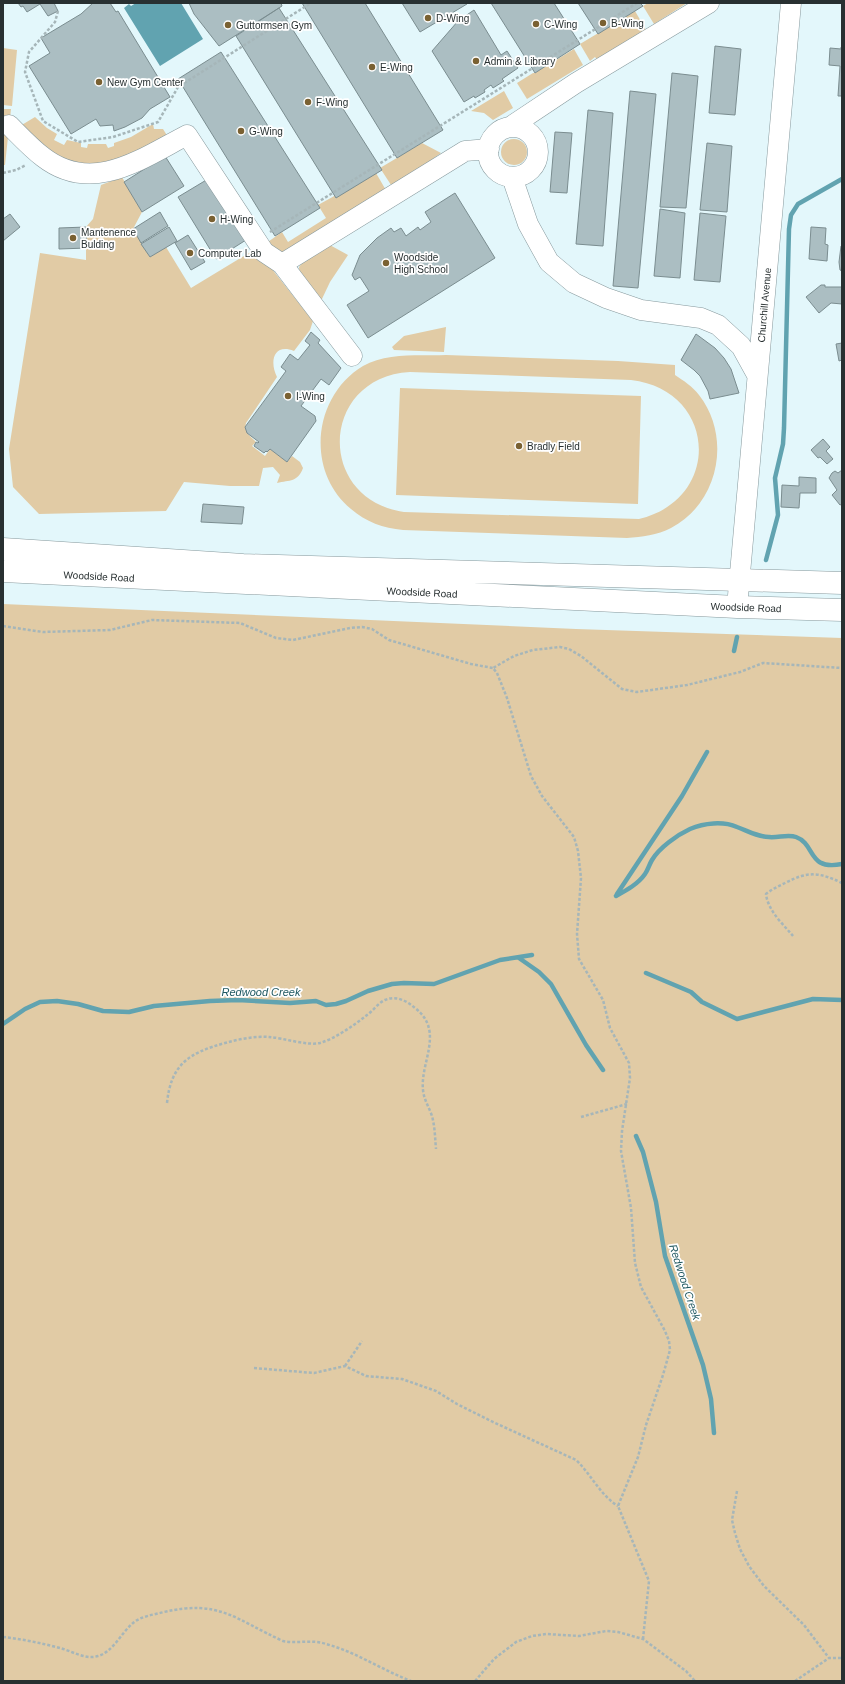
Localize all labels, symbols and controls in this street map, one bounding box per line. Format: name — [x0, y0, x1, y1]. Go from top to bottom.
marker: D-Wing — [423, 13, 433, 23]
place label: D-Wing — [436, 13, 469, 24]
marker: B-Wing — [598, 18, 608, 28]
place label: B-Wing — [611, 18, 644, 29]
marker: C-Wing — [531, 19, 541, 29]
place label: C-Wing — [544, 19, 577, 30]
marker: Guttormsen Gym — [223, 20, 233, 30]
place label: Guttormsen Gym — [236, 20, 312, 31]
marker: Admin & Library — [471, 56, 481, 66]
place label: Admin & Library — [484, 56, 555, 67]
marker: E-Wing — [367, 62, 377, 72]
place label: E-Wing — [380, 62, 413, 73]
marker: New Gym Center — [94, 77, 104, 87]
place label: New Gym Center — [107, 77, 184, 88]
marker: F-Wing — [303, 97, 313, 107]
place label: F-Wing — [316, 97, 348, 108]
marker: G-Wing — [236, 126, 246, 136]
place label: G-Wing — [249, 126, 283, 137]
marker: H-Wing — [207, 214, 217, 224]
place label: H-Wing — [220, 214, 253, 225]
place label: Mantenence Bulding — [81, 227, 136, 250]
marker: Mantenence Bulding — [68, 233, 78, 243]
marker: Computer Lab — [185, 248, 195, 258]
place label: Computer Lab — [198, 248, 262, 259]
place label: Woodside High School — [394, 252, 448, 275]
marker: Woodside High School — [381, 258, 391, 268]
street label: Churchill Avenue — [756, 267, 773, 343]
marker: I-Wing — [283, 391, 293, 401]
place label: I-Wing — [296, 391, 325, 402]
marker: Bradly Field — [514, 441, 524, 451]
place label: Bradly Field — [527, 441, 580, 452]
street label: Woodside Road — [63, 569, 135, 584]
street label: Woodside Road — [386, 585, 458, 600]
street label: Woodside Road — [710, 601, 782, 614]
water label: Redwood Creek — [222, 986, 301, 998]
water label: Redwood Creek — [667, 1243, 703, 1322]

